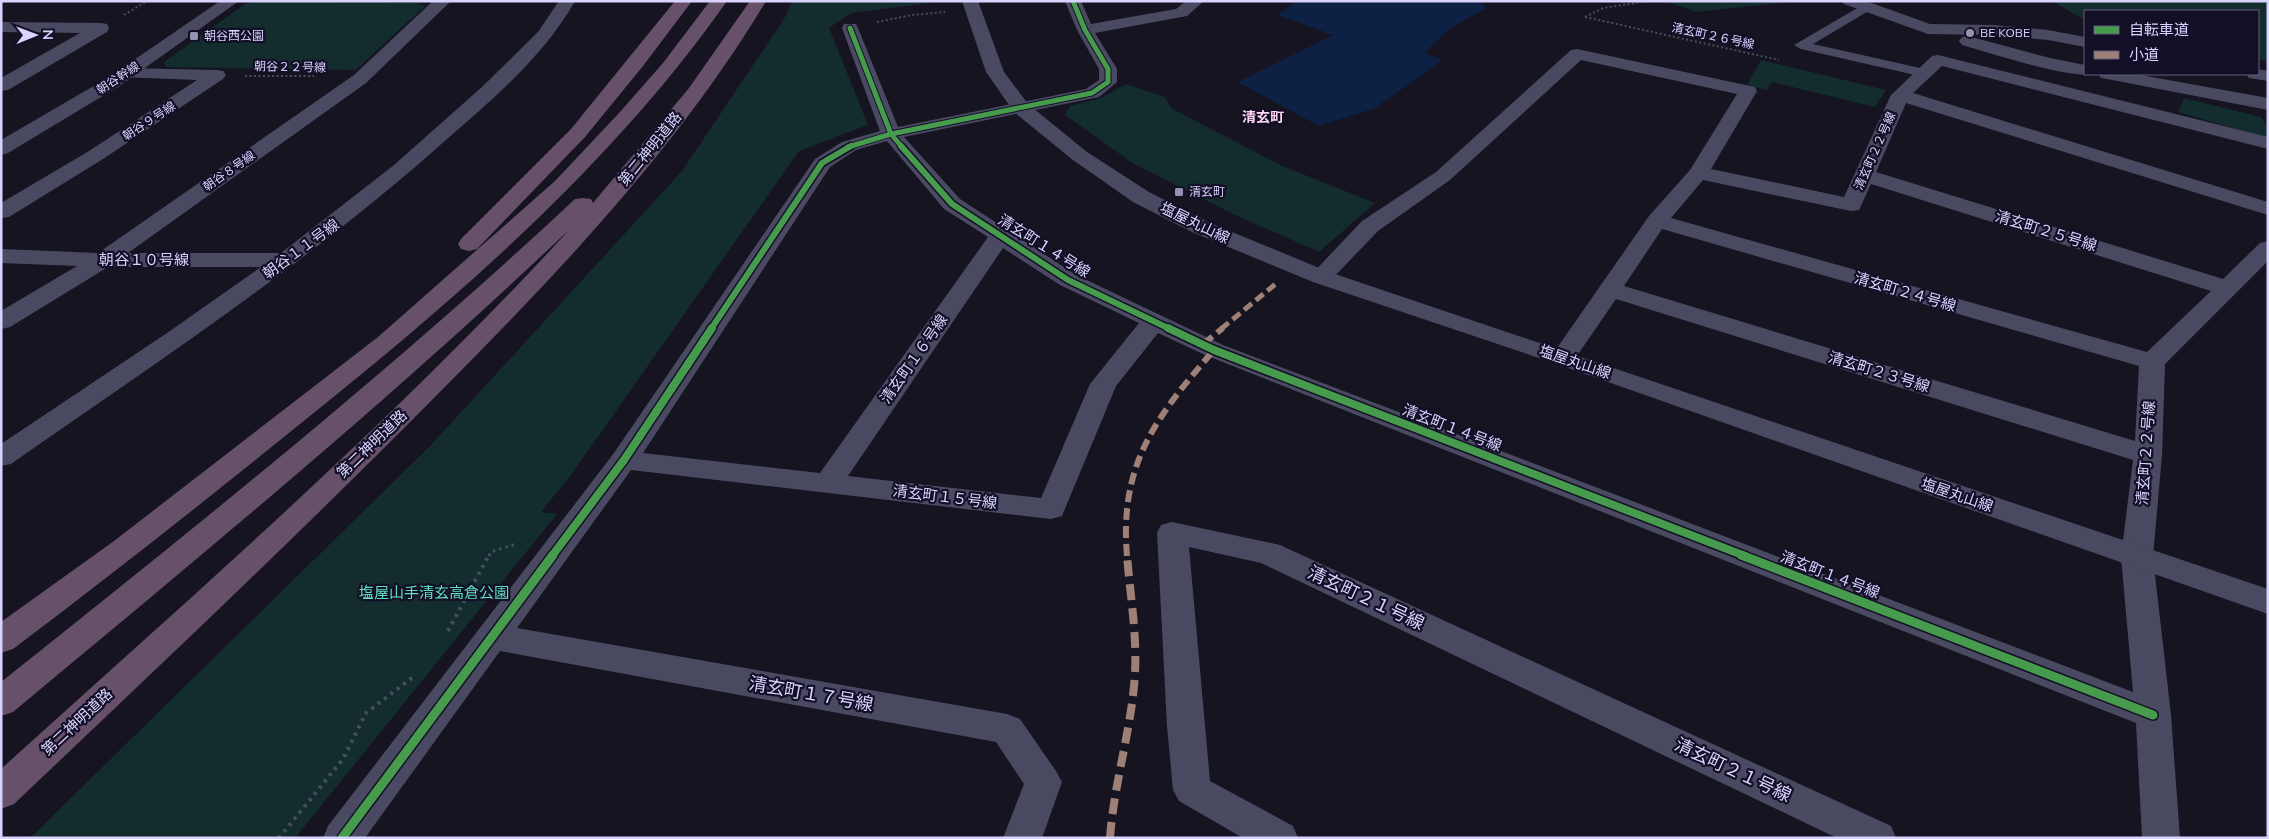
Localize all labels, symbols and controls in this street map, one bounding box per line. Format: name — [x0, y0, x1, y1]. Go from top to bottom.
north arrow — [10, 10, 60, 60]
legend — [2084, 10, 2259, 75]
street label: 清玄町２６号線 — [1670, 19, 1756, 52]
text: 自転車道 — [2129, 20, 2189, 39]
place label: BE KOBE — [1980, 25, 2030, 40]
marker: BE KOBE — [1964, 27, 1976, 39]
place label: 朝谷西公園 — [204, 28, 264, 43]
text: N — [39, 29, 57, 40]
marker: 朝谷西公園 — [188, 30, 200, 42]
text: 小道 — [2129, 45, 2159, 64]
street label: 朝谷幹線 — [94, 58, 142, 97]
street label: 朝谷２２号線 — [254, 58, 326, 75]
street label: 朝谷９号線 — [119, 98, 178, 143]
street label: 第二神明道路 — [614, 108, 685, 190]
district label: 清玄町 — [1242, 108, 1284, 126]
street label: 清玄町２２号線 — [1851, 109, 1898, 192]
street label: 朝谷８号線 — [200, 147, 258, 194]
place label: 清玄町 — [1189, 184, 1225, 199]
marker: 清玄町 — [1173, 186, 1185, 198]
street label: 塩屋丸山線 — [1157, 198, 1233, 248]
street label: 清玄町２５号線 — [1993, 206, 2099, 255]
street label: 清玄町１４号線 — [995, 210, 1094, 281]
street label: 朝谷１１号線 — [259, 214, 343, 283]
street label: 朝谷１０号線 — [99, 250, 189, 269]
street label: 清玄町２４号線 — [1852, 268, 1958, 315]
street label: 清玄町１６号線 — [876, 310, 951, 407]
street label: 塩屋丸山線 — [1537, 340, 1614, 383]
street label: 清玄町２３号線 — [1826, 347, 1932, 396]
street label: 清玄町１４号線 — [1400, 400, 1505, 455]
street label: 清玄町２２号線 — [2132, 400, 2159, 506]
street label: 第二神明道路 — [333, 406, 411, 482]
street label: 塩屋丸山線 — [1919, 473, 1996, 516]
street label: 清玄町１５号線 — [892, 481, 998, 512]
street label: 清玄町１４号線 — [1778, 547, 1883, 602]
street label: 清玄町２１号線 — [1304, 560, 1428, 635]
park label: 塩屋山手清玄高倉公園 — [359, 583, 509, 602]
street label: 清玄町１７号線 — [747, 671, 875, 716]
street label: 第二神明道路 — [37, 684, 116, 759]
street label: 清玄町２１号線 — [1671, 732, 1795, 807]

